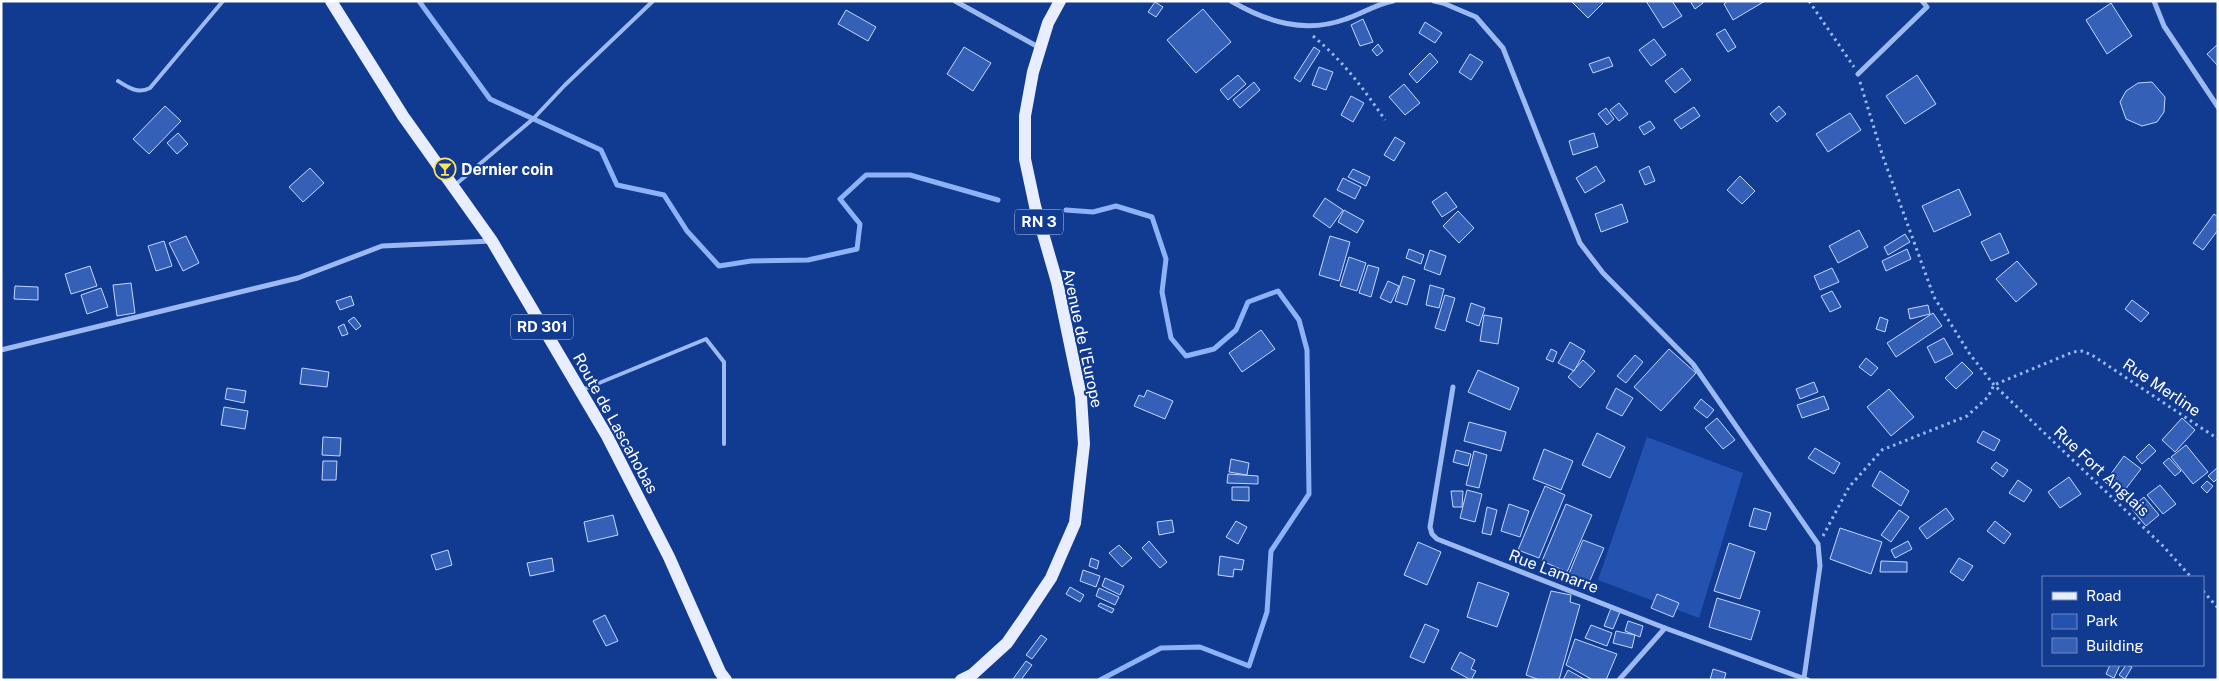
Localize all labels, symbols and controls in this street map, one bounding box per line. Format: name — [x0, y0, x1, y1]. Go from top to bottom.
bar icon: Dernier coin — [433, 157, 457, 181]
place label: Dernier coin — [461, 160, 553, 179]
road number: RN 3 — [1015, 210, 1063, 234]
street label: Avenue de l'Europe — [1058, 267, 1107, 410]
road number: RD 301 — [511, 314, 573, 340]
street label: Route de Lascahobas — [569, 350, 662, 497]
street label: Rue Merline — [2119, 355, 2204, 420]
street label: Rue Fort Anglais — [2050, 422, 2153, 520]
street label: Rue Lamarre — [1506, 546, 1601, 597]
legend — [2042, 576, 2204, 666]
text: Road — [2086, 587, 2122, 604]
text: Park — [2086, 612, 2118, 629]
text: Building — [2086, 637, 2144, 654]

